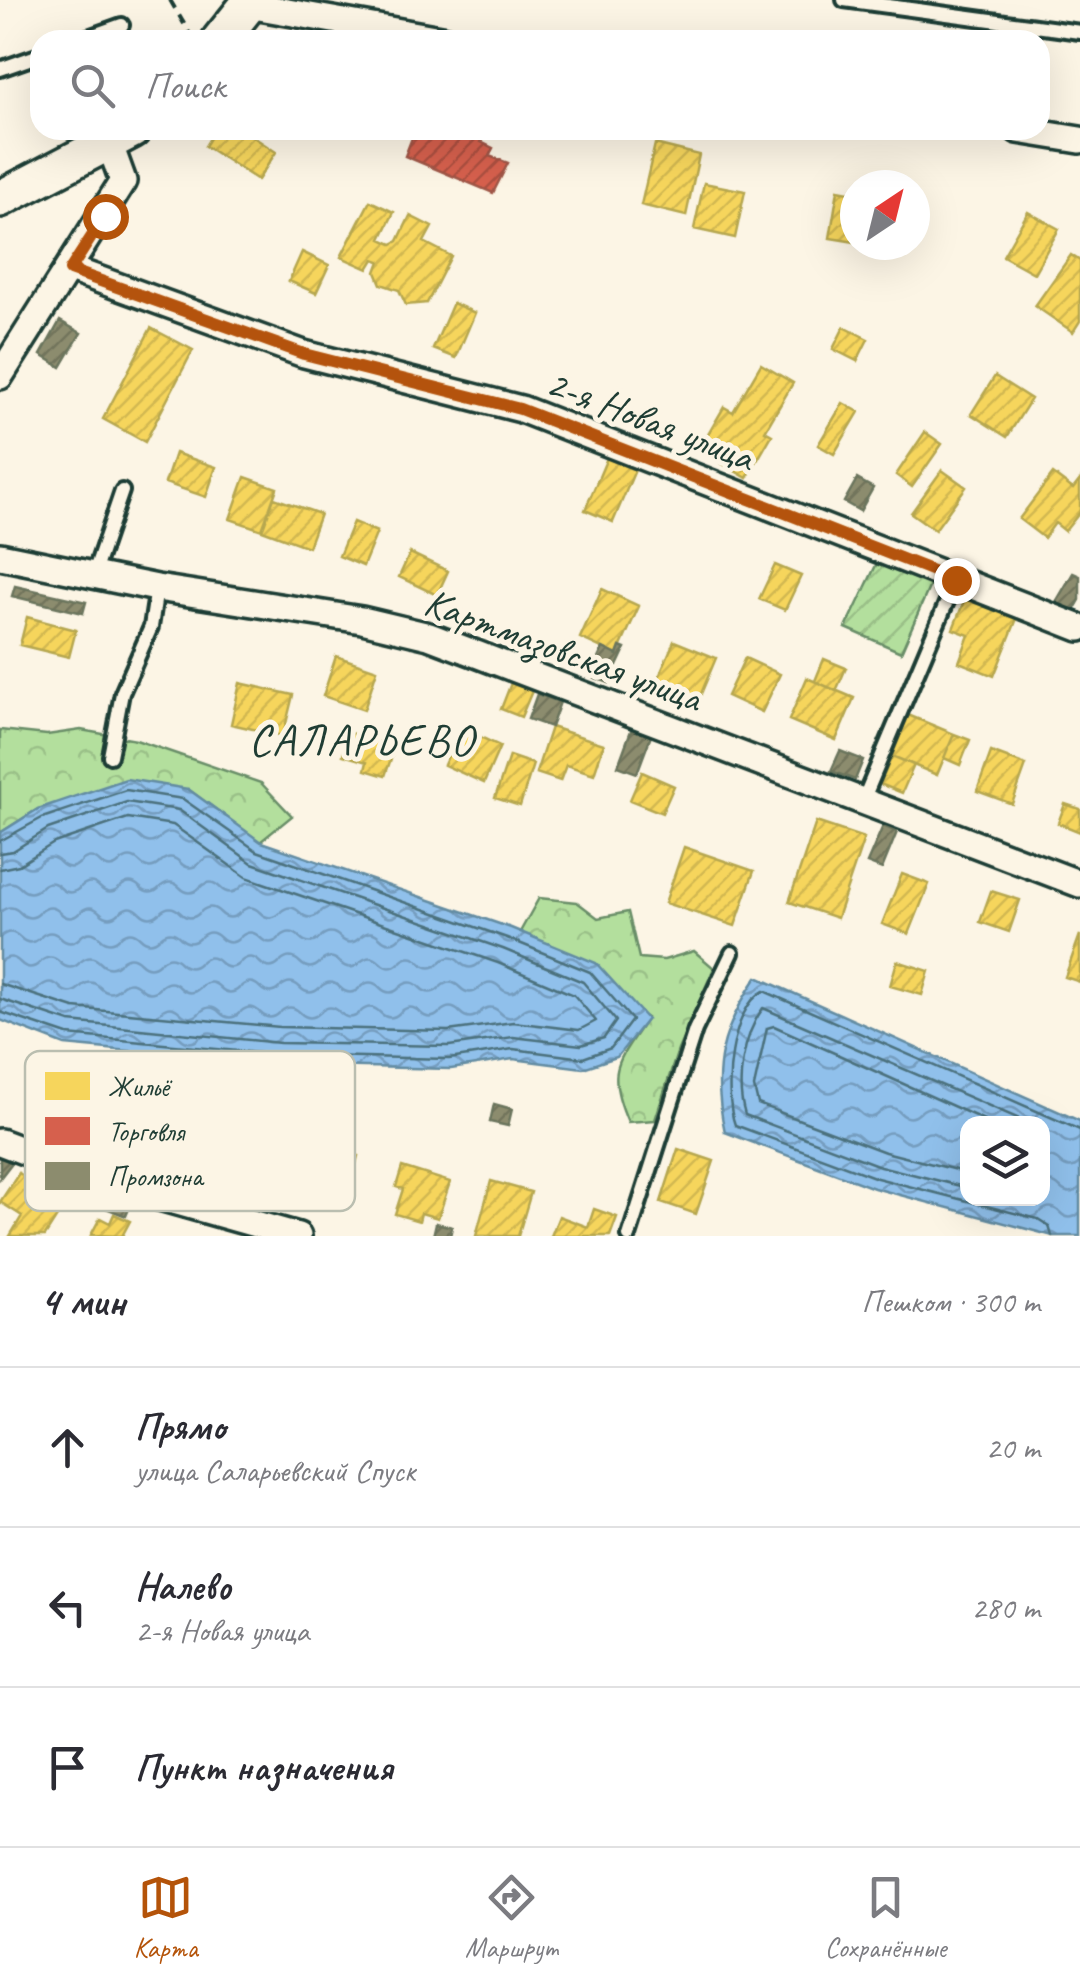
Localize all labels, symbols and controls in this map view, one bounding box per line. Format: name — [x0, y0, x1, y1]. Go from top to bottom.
search box — [30, 30, 1050, 140]
icon: search — [65, 58, 120, 113]
text: Поиск — [145, 62, 225, 109]
north arrow — [840, 170, 930, 260]
route start — [83, 194, 129, 240]
street label: 2-я Новая улица — [539, 358, 763, 483]
route end — [934, 558, 980, 604]
street label: Картмазовская улица — [418, 577, 711, 724]
district label: САЛАРЬЕВО — [249, 712, 477, 769]
legend — [25, 1051, 355, 1211]
text: Жильё — [108, 1069, 173, 1104]
text: Торговля — [108, 1114, 186, 1149]
map controls — [960, 1116, 1050, 1206]
button: layers — [960, 1116, 1050, 1206]
text: Промзона — [108, 1159, 205, 1194]
text: 4 мин — [40, 1275, 125, 1328]
text: Пешком · 300 m — [861, 1281, 1040, 1322]
text: Прямо — [135, 1403, 225, 1450]
icon: ahead — [40, 1420, 95, 1475]
text: 20 m — [986, 1427, 1040, 1468]
text: улица Саларьевский Спуск — [135, 1450, 415, 1491]
text: Налево — [135, 1563, 231, 1610]
icon: left — [40, 1580, 95, 1635]
text: 280 m — [971, 1587, 1040, 1628]
text: 2-я Новая улица — [135, 1610, 309, 1651]
icon: arrive — [40, 1740, 95, 1795]
text: Пункт назначения — [135, 1744, 392, 1791]
tab: Карта — [134, 1870, 198, 1965]
tab: Маршрут — [465, 1870, 557, 1965]
tab: Сохранённые — [825, 1870, 946, 1965]

